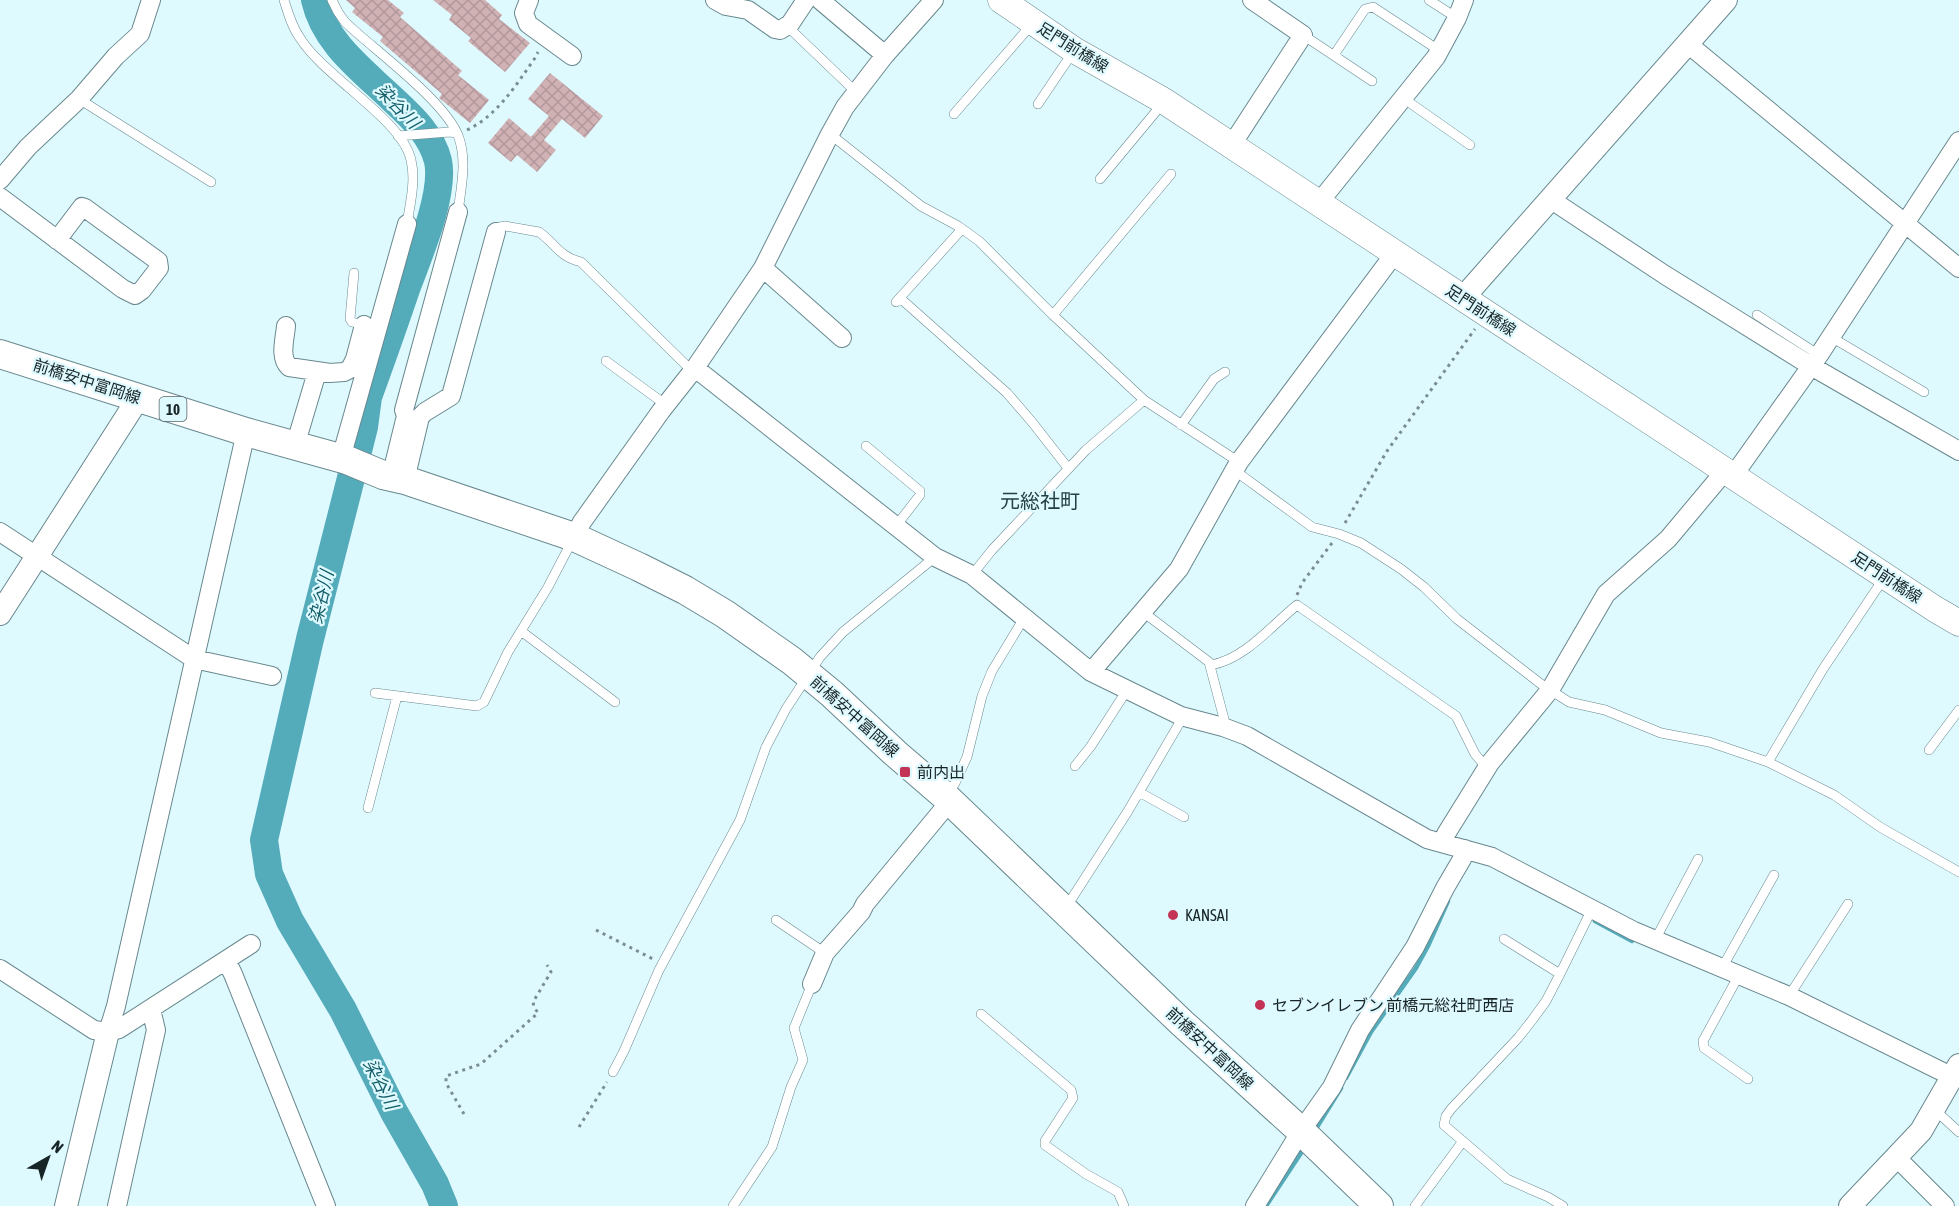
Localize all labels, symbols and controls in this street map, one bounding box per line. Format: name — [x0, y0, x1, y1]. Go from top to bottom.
street label: 足門前橋線 — [1034, 18, 1112, 76]
water label: 染谷川 — [372, 79, 426, 134]
street label: 足門前橋線 — [1443, 281, 1519, 339]
street label: 前橋安中富岡線 — [31, 355, 143, 407]
road number: 10 — [160, 397, 186, 421]
district label: 元総社町 — [1000, 489, 1080, 512]
street label: 足門前橋線 — [1849, 548, 1925, 606]
water label: 染谷川 — [305, 566, 338, 626]
street label: 前橋安中富岡線 — [807, 672, 903, 760]
place label: 前内出 — [917, 763, 965, 781]
marker: 前内出 — [898, 765, 912, 779]
place label: KANSAI — [1185, 906, 1229, 924]
marker: KANSAI — [1166, 908, 1180, 922]
place label: セブンイレブン 前橋元総社町西店 — [1272, 996, 1514, 1014]
marker: セブンイレブン 前橋元総社町西店 — [1253, 998, 1267, 1012]
street label: 前橋安中富岡線 — [1163, 1003, 1257, 1093]
water label: 染谷川 — [359, 1055, 404, 1115]
north arrow — [18, 1128, 78, 1188]
text: N — [48, 1137, 67, 1156]

